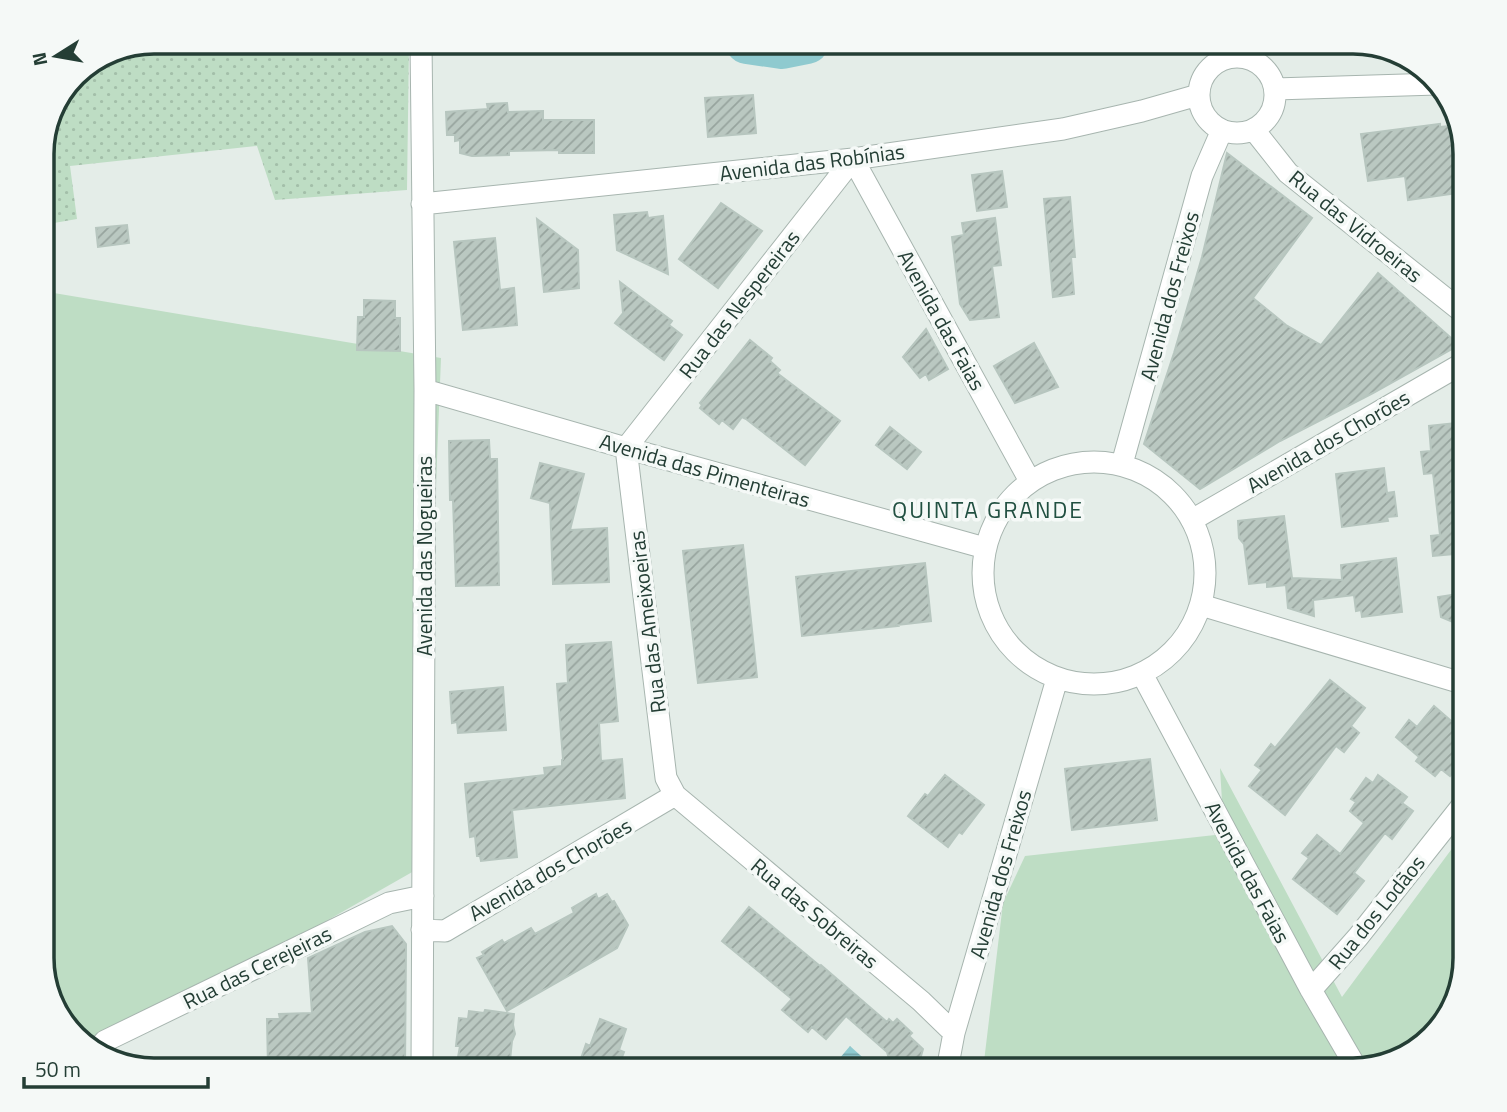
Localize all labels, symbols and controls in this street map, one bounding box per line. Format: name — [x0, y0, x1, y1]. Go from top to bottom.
north arrow — [21, 21, 91, 91]
text: N — [23, 50, 54, 69]
street label: Avenida das Robínias — [718, 135, 906, 189]
street label: Rua das Vidroeiras — [1282, 162, 1430, 290]
street label: Avenida dos Freixos — [1131, 208, 1207, 384]
street label: Rua das Nespereiras — [671, 223, 807, 385]
street label: Avenida das Faias — [890, 244, 994, 396]
street label: Avenida dos Chorões — [1240, 381, 1416, 501]
street label: Avenida das Pimenteiras — [596, 425, 814, 515]
street label: Avenida das Nogueiras — [408, 456, 440, 656]
district label: QUINTA GRANDE — [892, 492, 1084, 527]
street label: Rua das Ameixoeiras — [620, 529, 674, 715]
street label: Avenida dos Freixos — [961, 786, 1039, 962]
street label: Avenida das Faias — [1197, 795, 1299, 949]
street label: Avenida dos Chorões — [462, 809, 638, 929]
street label: Rua dos Lodãos — [1320, 848, 1432, 976]
street label: Rua das Sobreiras — [744, 850, 886, 976]
street label: Rua das Cerejeiras — [177, 917, 337, 1017]
scale bar — [24, 1046, 208, 1090]
text: 50 m — [35, 1053, 81, 1085]

